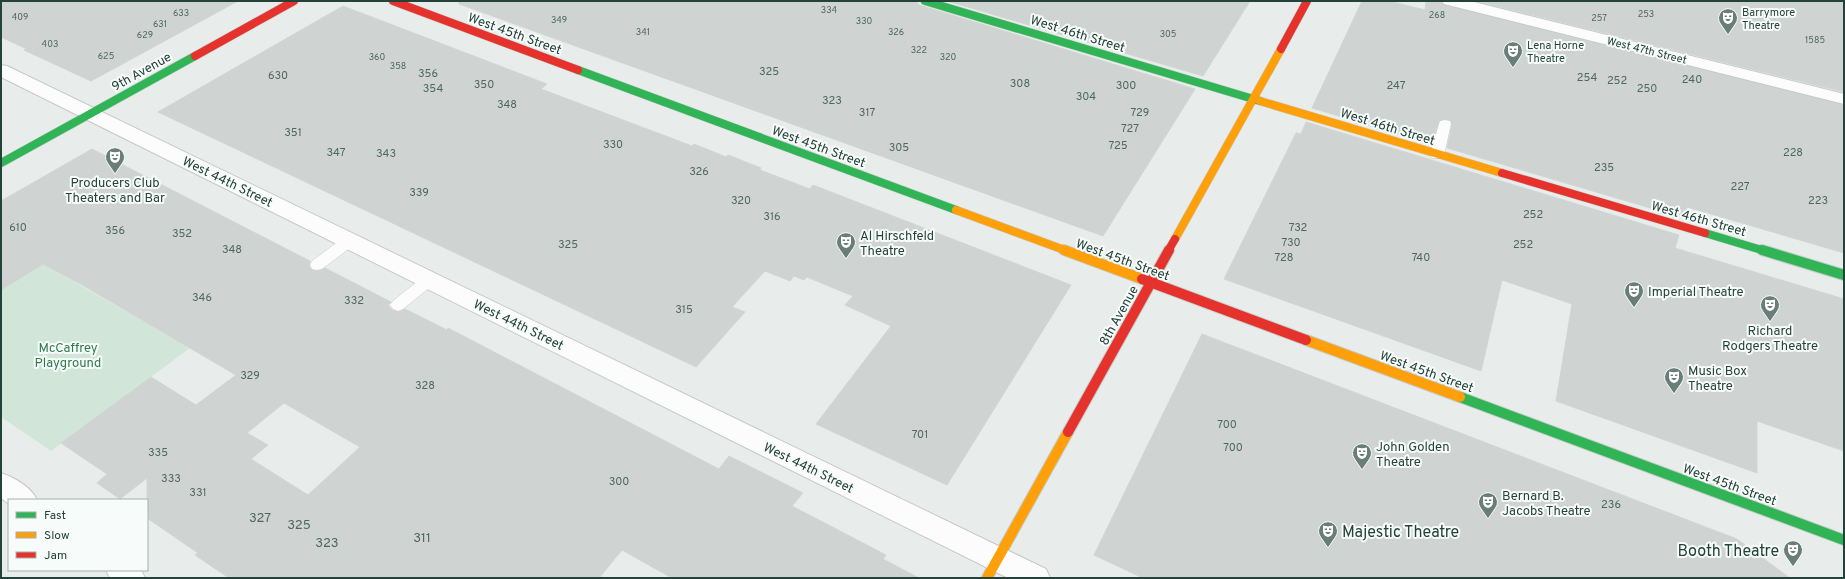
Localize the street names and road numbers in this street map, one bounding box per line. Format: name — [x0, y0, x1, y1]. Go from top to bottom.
street label: West 45th Street — [465, 11, 563, 59]
street label: West 46th Street — [1028, 13, 1127, 57]
street label: West 47th Street — [1605, 34, 1688, 68]
street label: 9th Avenue — [109, 50, 175, 96]
street label: West 46th Street — [1338, 106, 1437, 150]
street label: West 45th Street — [769, 124, 867, 172]
street label: West 44th Street — [179, 154, 275, 212]
street label: West 46th Street — [1649, 199, 1748, 241]
street label: West 45th Street — [1073, 237, 1171, 285]
street label: 8th Avenue — [1097, 283, 1143, 349]
street label: West 44th Street — [470, 297, 566, 355]
street label: West 45th Street — [1377, 349, 1475, 397]
street label: West 44th Street — [760, 440, 856, 498]
street label: West 45th Street — [1680, 462, 1778, 510]

